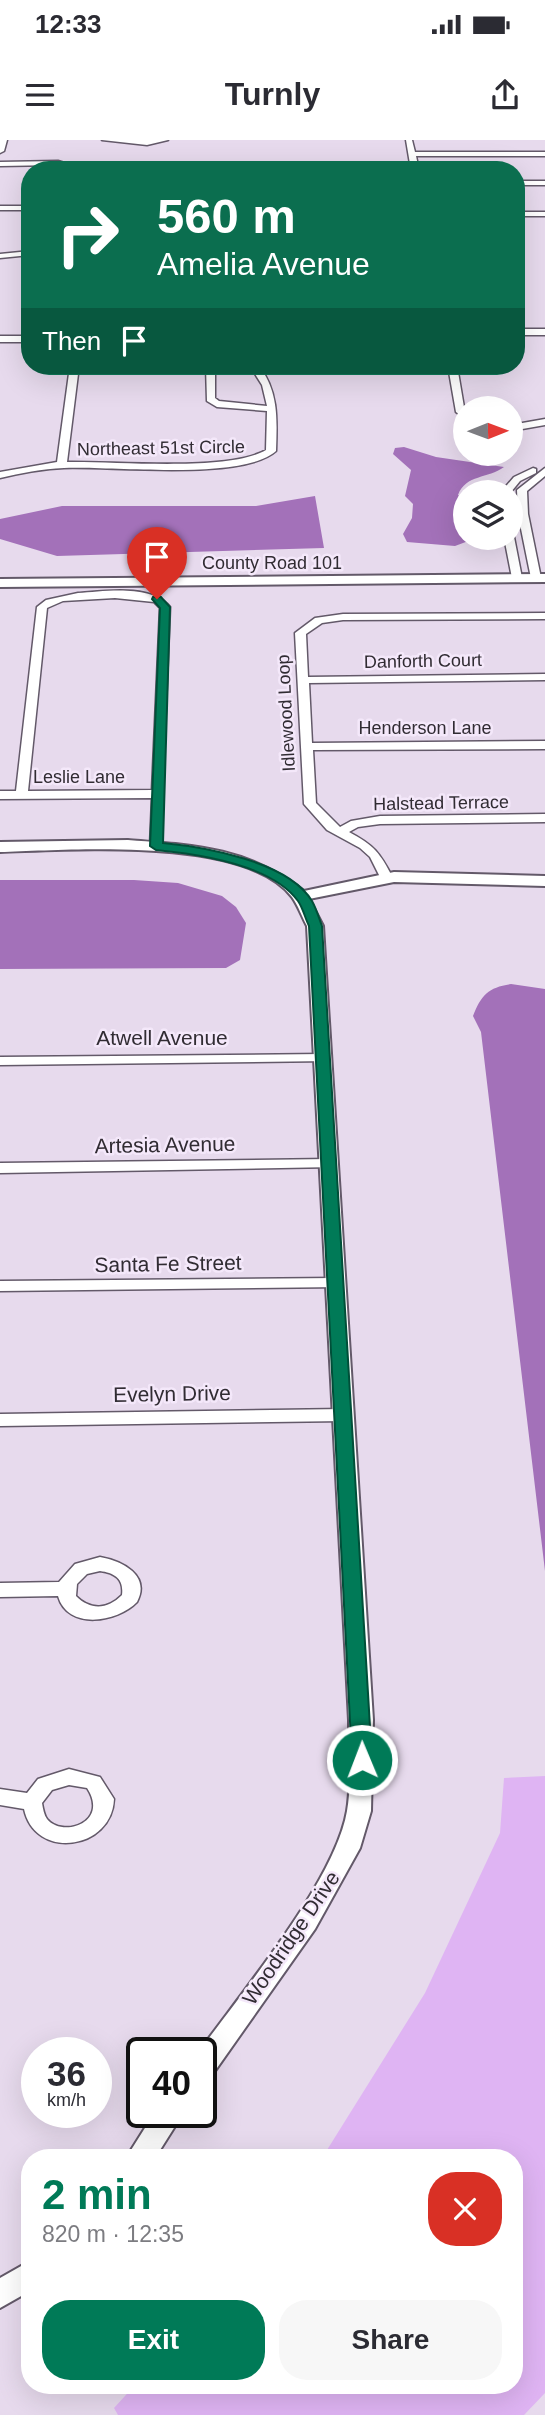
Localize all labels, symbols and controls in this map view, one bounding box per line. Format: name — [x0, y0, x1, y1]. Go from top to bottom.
text: 12:33 — [35, 9, 102, 39]
icon: menu — [21, 76, 59, 114]
text: Turnly — [225, 76, 320, 112]
icon: share — [486, 76, 524, 114]
icon: right — [42, 189, 133, 280]
text: 560 m — [157, 189, 296, 243]
text: Amelia Avenue — [157, 246, 370, 282]
icon: arrive — [115, 322, 153, 360]
text: Then — [42, 326, 101, 356]
north arrow — [453, 396, 523, 466]
map controls — [453, 396, 523, 550]
street label: Northeast 51st Circle — [77, 437, 245, 459]
button: layers — [453, 480, 523, 550]
pin — [127, 527, 187, 599]
icon: arrive — [138, 538, 176, 576]
street label: County Road 101 — [202, 553, 342, 573]
street label: Danforth Court — [364, 650, 482, 672]
street label: Idlewood Loop — [273, 654, 299, 772]
street label: Henderson Lane — [358, 718, 492, 738]
street label: Leslie Lane — [33, 767, 125, 787]
street label: Halstead Terrace — [373, 792, 509, 814]
street label: Atwell Avenue — [96, 1026, 228, 1049]
street label: Artesia Avenue — [94, 1132, 236, 1157]
street label: Santa Fe Street — [94, 1251, 242, 1276]
street label: Evelyn Drive — [113, 1381, 231, 1406]
position arrow — [325, 1723, 399, 1797]
street label: Woodridge Drive — [237, 1867, 344, 2009]
speed limit sign: 40 — [126, 2037, 217, 2128]
text: 36 — [47, 2054, 86, 2093]
text: km/h — [47, 2090, 86, 2110]
text: 2 min — [42, 2171, 152, 2218]
button: close — [428, 2172, 502, 2246]
text: 820 m · 12:35 — [42, 2221, 184, 2247]
button: Exit — [42, 2300, 265, 2380]
button: Share — [279, 2300, 502, 2380]

